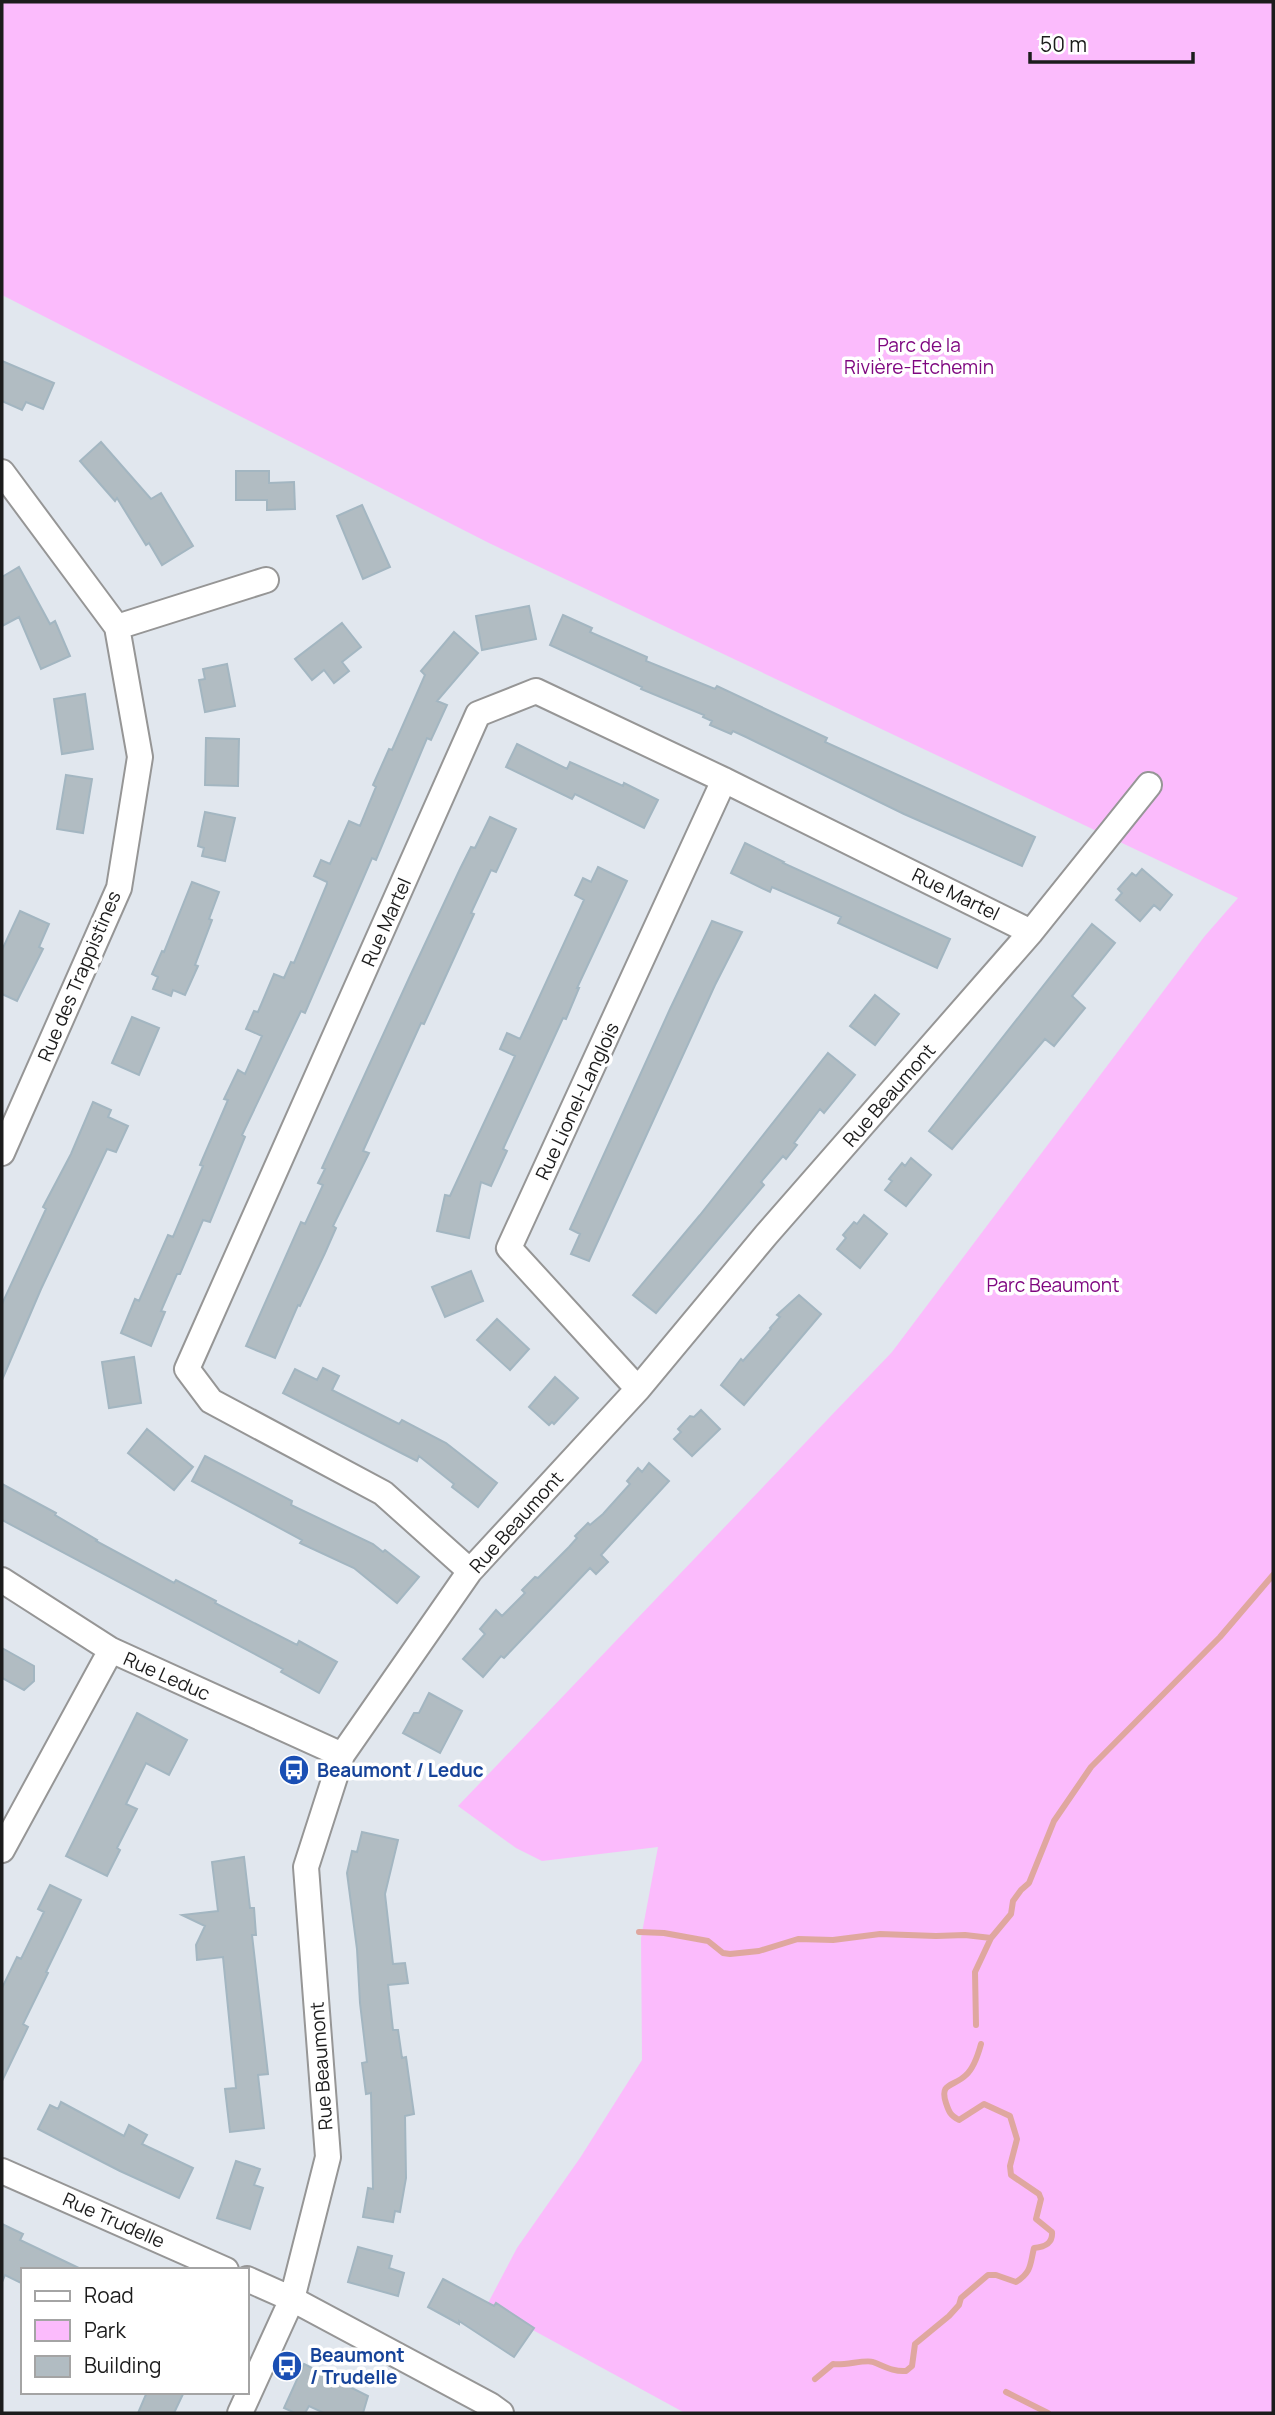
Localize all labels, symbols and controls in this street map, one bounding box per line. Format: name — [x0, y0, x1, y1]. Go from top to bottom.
scale bar — [1030, 21, 1193, 65]
text: 50 m — [1040, 30, 1087, 58]
park label: Parc de la Rivière-Etchemin — [844, 332, 994, 380]
street label: Rue Martel — [908, 862, 1004, 926]
street label: Rue Martel — [355, 874, 417, 970]
street label: Rue des Trappistines — [31, 887, 127, 1065]
street label: Rue Lionel-Langlois — [529, 1018, 625, 1184]
street label: Rue Beaumont — [837, 1038, 941, 1152]
park label: Parc Beaumont — [986, 1272, 1120, 1298]
street label: Rue Beaumont — [463, 1465, 569, 1579]
street label: Rue Leduc — [120, 1645, 214, 1707]
bus stop icon: Beaumont / Leduc — [277, 1753, 311, 1787]
place label: Beaumont / Leduc — [317, 1757, 484, 1783]
street label: Rue Beaumont — [304, 2001, 338, 2131]
street label: Rue Trudelle — [59, 2186, 169, 2254]
legend — [21, 2268, 248, 2394]
text: Road — [84, 2281, 134, 2309]
text: Park — [84, 2316, 126, 2344]
place label: Beaumont / Trudelle — [310, 2342, 405, 2390]
bus stop icon: Beaumont / Trudelle — [270, 2349, 304, 2383]
text: Building — [84, 2351, 161, 2379]

